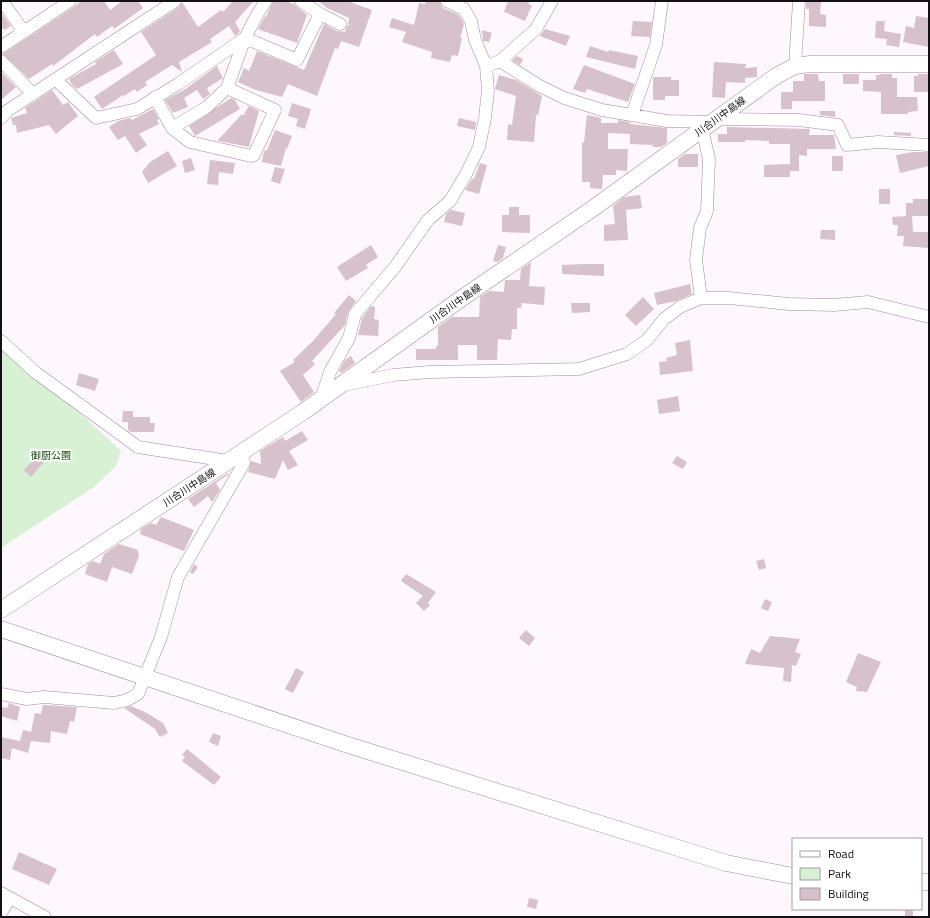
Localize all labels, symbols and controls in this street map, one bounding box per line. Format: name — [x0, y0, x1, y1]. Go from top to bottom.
street label: 川合川中島線 — [692, 93, 749, 140]
street label: 川合川中島線 — [426, 280, 484, 327]
park label: 御厨公園 — [31, 448, 71, 463]
street label: 川合川中島線 — [160, 465, 219, 510]
legend — [792, 838, 922, 910]
text: Road — [828, 844, 854, 863]
text: Park — [828, 864, 851, 883]
text: Building — [828, 884, 869, 903]

